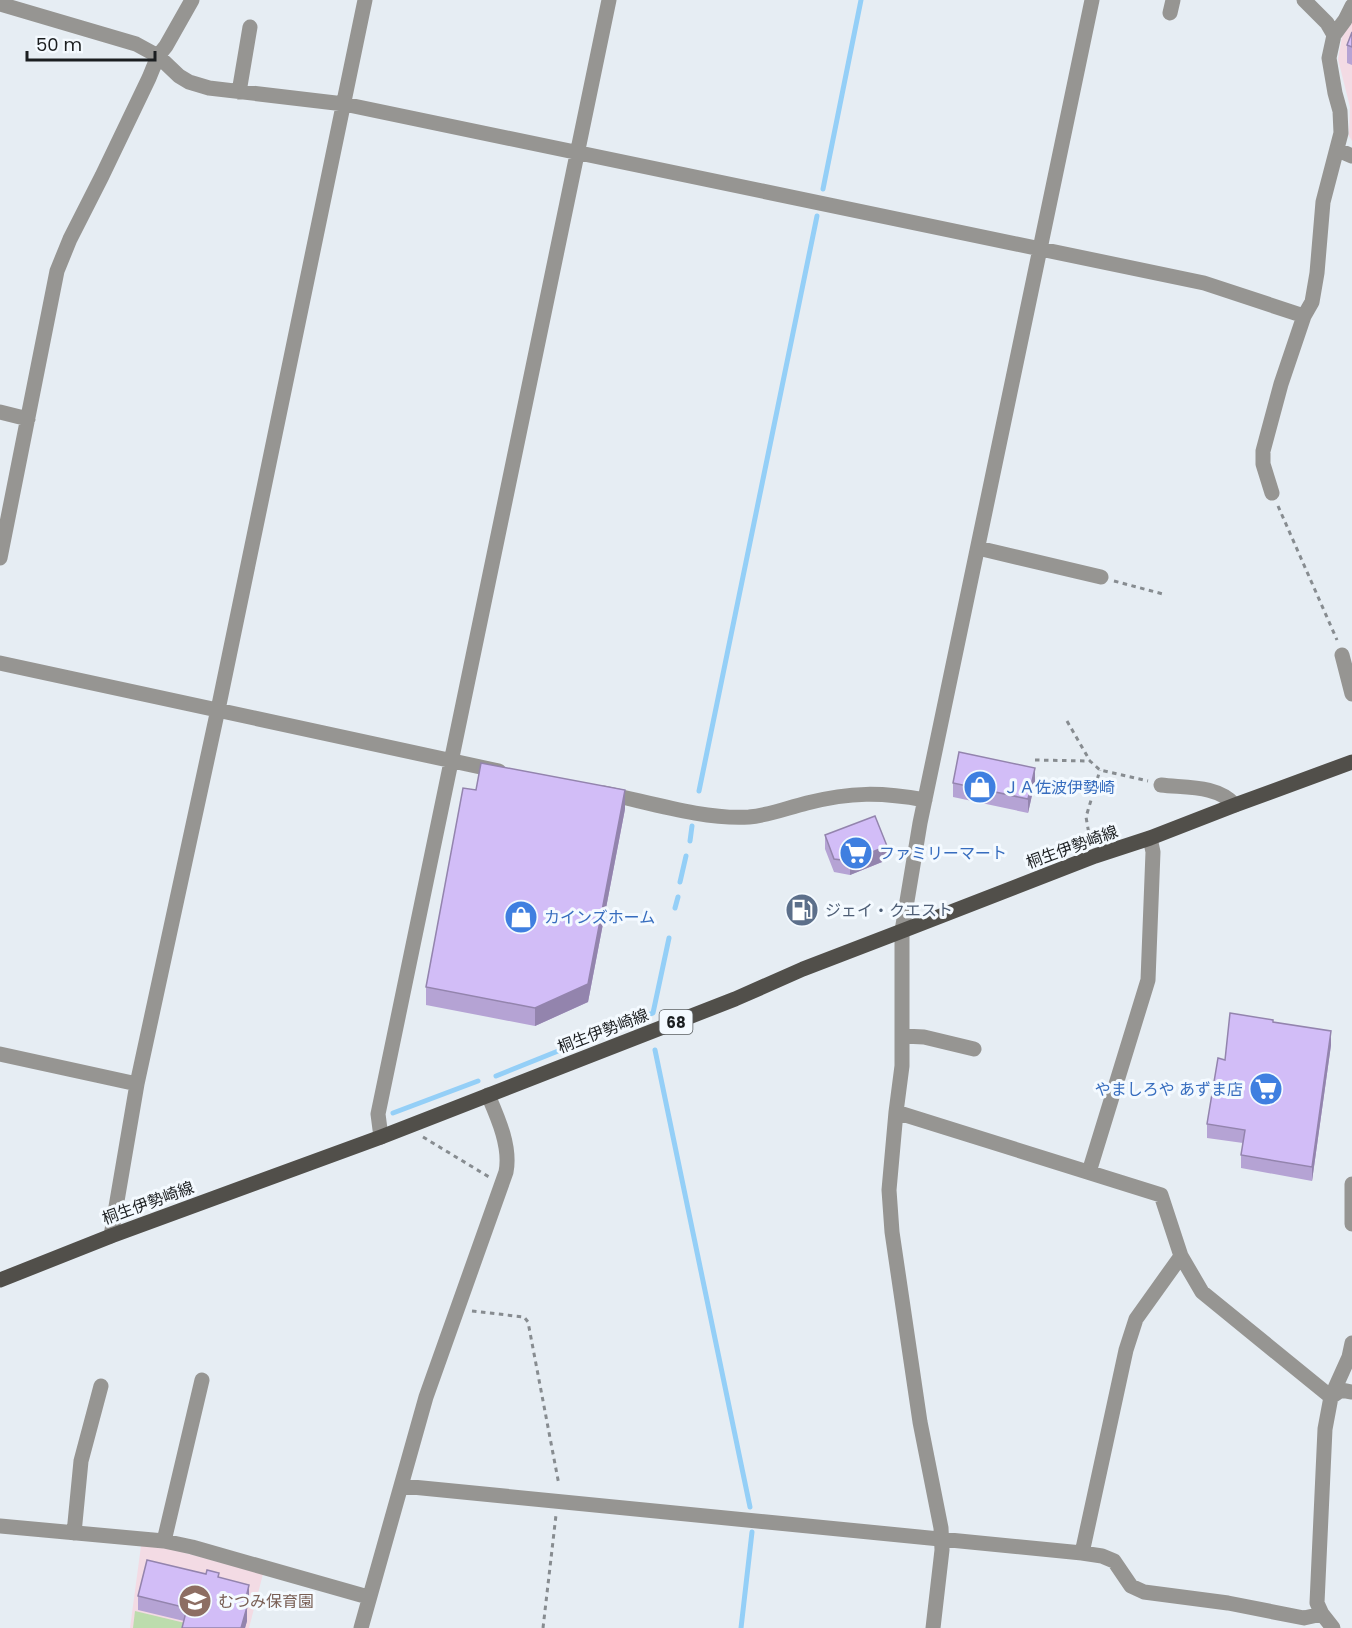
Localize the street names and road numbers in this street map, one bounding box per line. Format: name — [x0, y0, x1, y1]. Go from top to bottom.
street label: 桐生伊勢崎線 — [1023, 820, 1121, 874]
street label: 桐生伊勢崎線 — [554, 1003, 652, 1059]
road number: 68 — [660, 1010, 692, 1034]
street label: 桐生伊勢崎線 — [99, 1176, 197, 1230]

